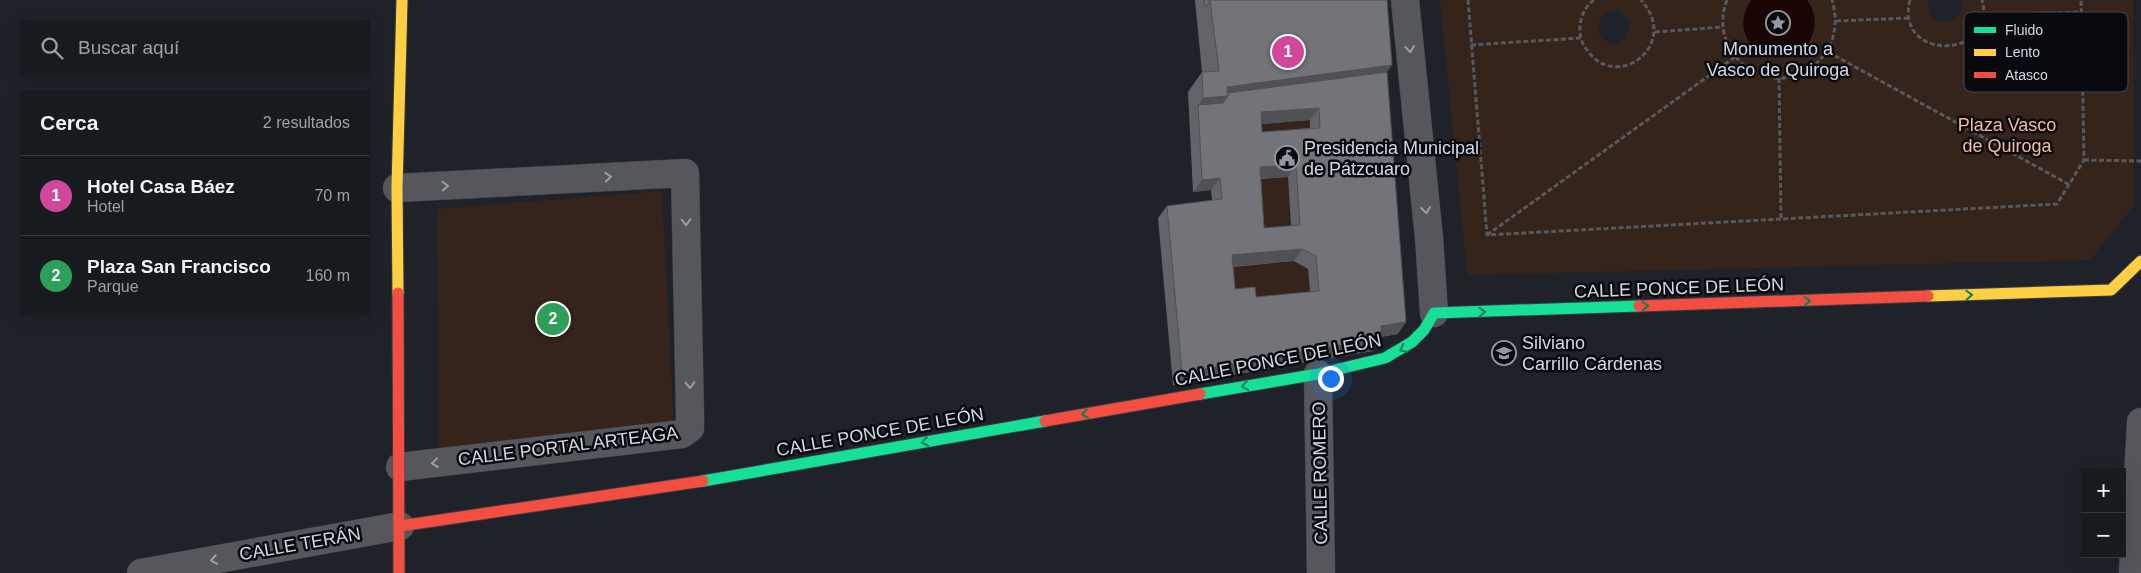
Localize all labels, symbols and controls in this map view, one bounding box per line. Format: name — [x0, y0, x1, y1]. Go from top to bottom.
place icon: Monumento a Vasco de Quiroga — [1765, 10, 1791, 36]
legend — [1964, 12, 2128, 92]
search box — [20, 20, 370, 75]
text: Fluido — [2005, 22, 2043, 38]
pin: 1 — [1272, 33, 1304, 71]
icon: search — [38, 34, 66, 62]
text: Buscar aquí — [78, 37, 179, 58]
place label: Monumento a Vasco de Quiroga — [1707, 39, 1850, 80]
text: Lento — [2005, 44, 2040, 60]
one-way arrow — [1404, 45, 1415, 53]
text: Atasco — [2005, 67, 2048, 83]
text: Cerca — [40, 111, 98, 134]
text: 2 resultados — [263, 114, 350, 131]
park label: Plaza Vasco de Quiroga — [1958, 115, 2056, 156]
place label: Presidencia Municipal de Pátzcuaro — [1304, 138, 1479, 179]
public building icon: Presidencia Municipal de Pátzcuaro — [1274, 145, 1300, 171]
one-way arrow — [604, 172, 612, 183]
text: Hotel Casa Báez — [87, 176, 235, 197]
one-way arrow — [442, 180, 450, 191]
text: 1 — [52, 187, 60, 204]
text: 70 m — [314, 187, 350, 204]
text: Hotel — [87, 198, 124, 215]
one-way arrow — [1420, 206, 1431, 214]
one-way arrow — [681, 218, 691, 226]
text: Plaza San Francisco — [87, 256, 271, 277]
text: 2 — [52, 267, 60, 284]
text: 160 m — [306, 267, 350, 284]
street label: CALLE PONCE DE LEÓN — [1574, 273, 1784, 302]
text: Parque — [87, 278, 139, 295]
one-way arrow — [1966, 290, 1974, 301]
one-way arrow — [1803, 295, 1811, 306]
pin: 2 — [537, 300, 569, 338]
one-way arrow — [1641, 301, 1649, 312]
one-way arrow — [1478, 306, 1486, 317]
street label: CALLE PONCE DE LEÓN — [1173, 329, 1383, 390]
place label: Silviano Carrillo Cárdenas — [1522, 333, 1662, 374]
school or university icon: Silviano Carrillo Cárdenas — [1491, 340, 1517, 366]
one-way arrow — [1399, 343, 1408, 353]
your location — [1318, 366, 1344, 392]
one-way arrow — [685, 381, 695, 389]
one-way arrow — [1241, 381, 1249, 391]
street label: CALLE ROMERO — [1309, 401, 1331, 545]
street label: CALLE PONCE DE LEÓN — [775, 403, 985, 460]
one-way arrow — [1081, 409, 1089, 419]
street label: CALLE PORTAL ARTEAGA — [457, 423, 679, 469]
one-way arrow — [921, 437, 929, 447]
one-way arrow — [430, 457, 438, 468]
map controls — [2081, 468, 2126, 558]
button: + — [2081, 468, 2126, 513]
button: − — [2081, 513, 2126, 558]
street label: CALLE TERÁN — [238, 523, 362, 565]
one-way arrow — [210, 554, 219, 564]

